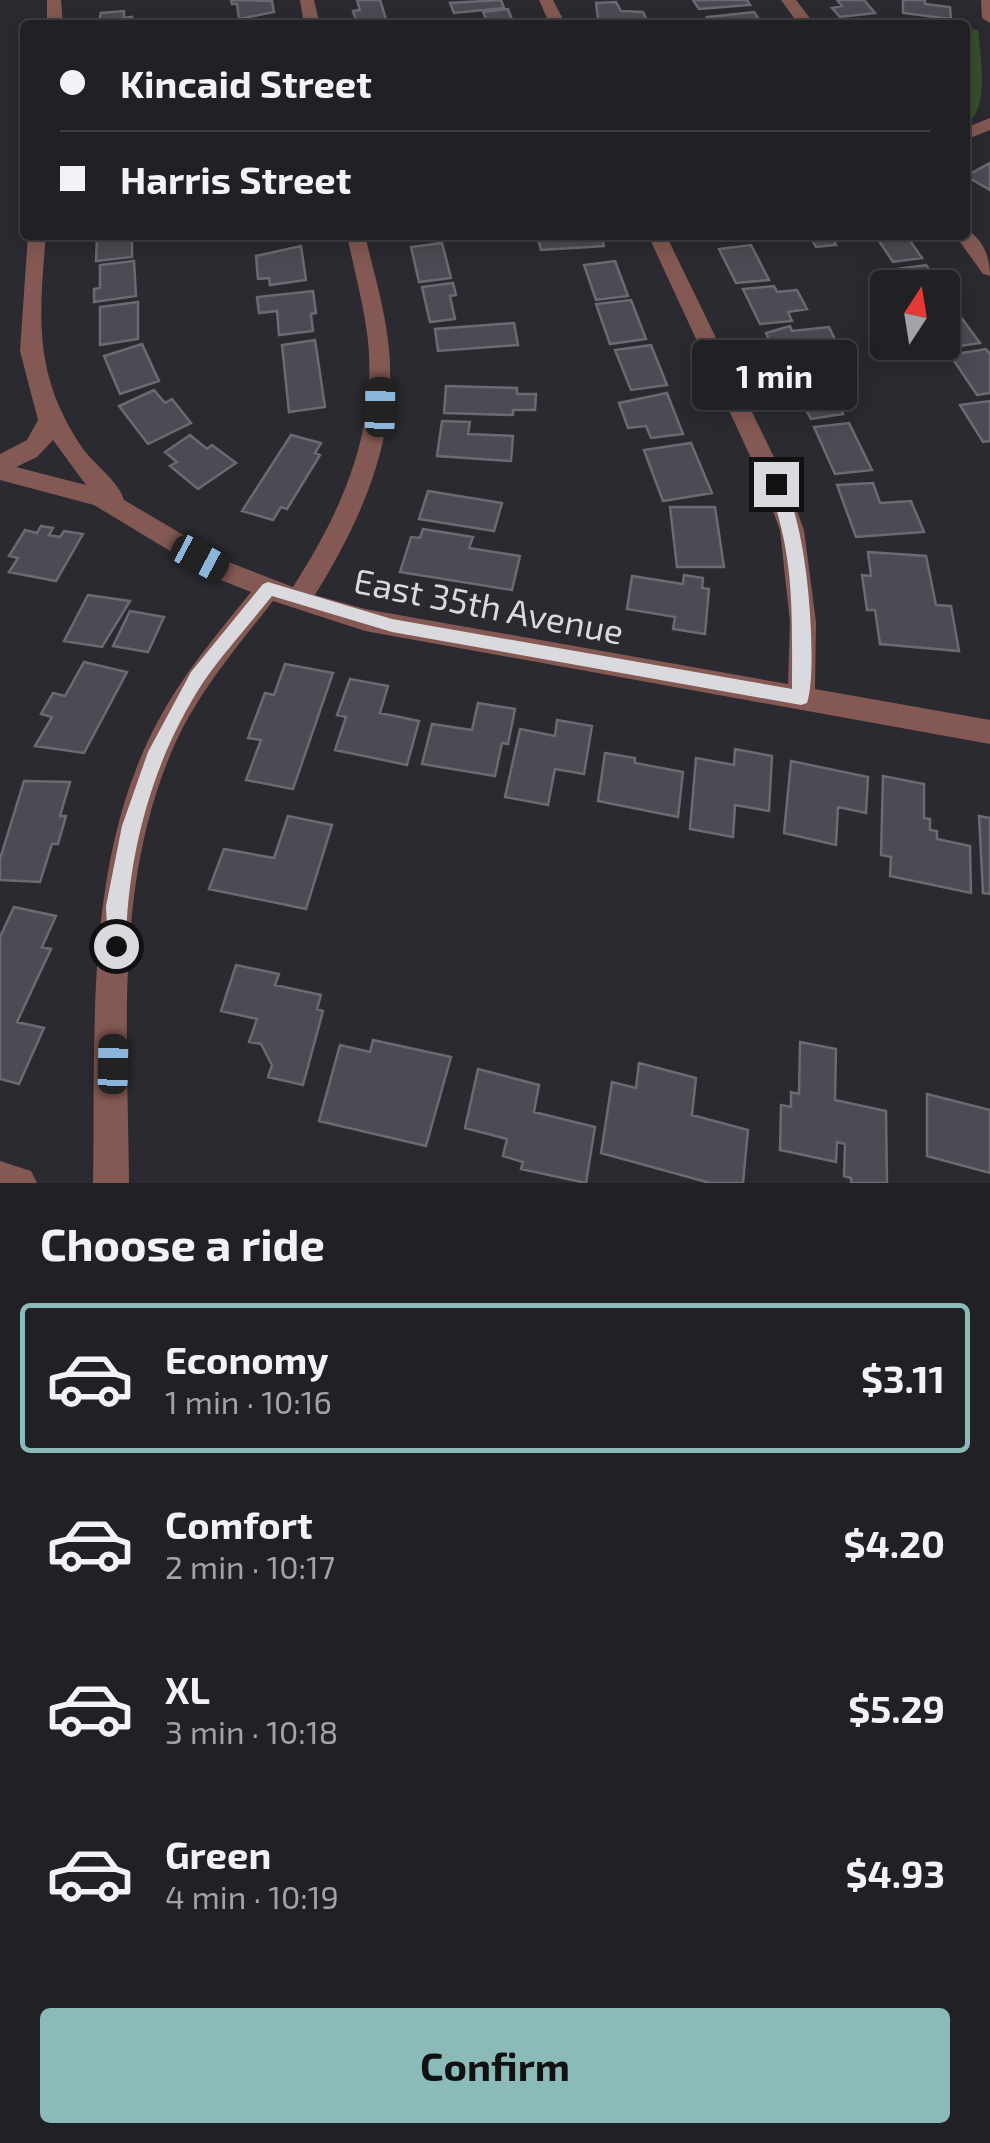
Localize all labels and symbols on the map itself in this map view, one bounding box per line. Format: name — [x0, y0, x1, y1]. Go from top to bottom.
north arrow — [870, 270, 960, 360]
callout: 1 min — [694, 339, 858, 409]
car — [364, 377, 396, 437]
route end — [754, 462, 799, 507]
car — [166, 531, 234, 585]
street label: East 35th Avenue — [351, 558, 627, 652]
route start — [94, 924, 139, 969]
car — [97, 1034, 129, 1094]

